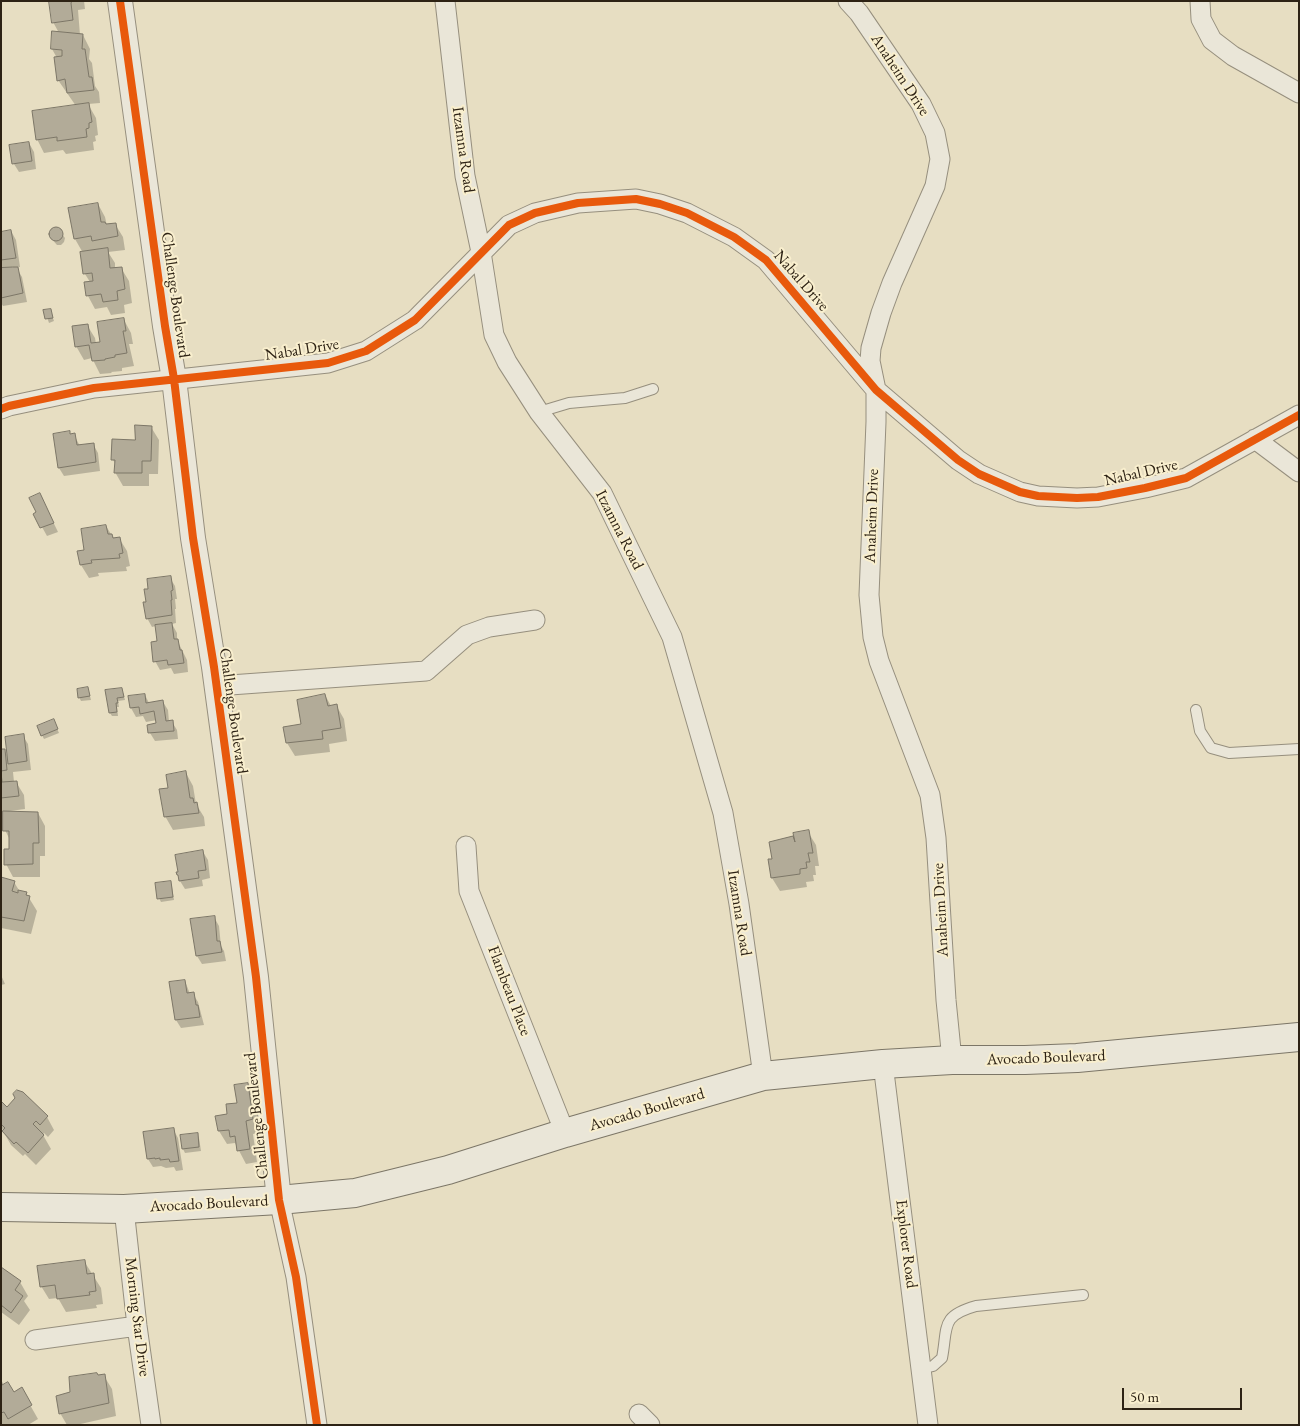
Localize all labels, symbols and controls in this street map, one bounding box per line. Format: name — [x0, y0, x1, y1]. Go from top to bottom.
street label: Anaheim Drive — [866, 30, 934, 120]
street label: Itzamna Road — [447, 106, 479, 194]
street label: Challenge Boulevard — [157, 231, 193, 359]
street label: Nabal Drive — [769, 247, 833, 315]
street label: Nabal Drive — [264, 335, 340, 365]
street label: Nabal Drive — [1103, 455, 1179, 491]
street label: Anaheim Drive — [861, 469, 883, 563]
street label: Itzamna Road — [591, 487, 647, 573]
street label: Challenge Boulevard — [215, 647, 251, 775]
street label: Anaheim Drive — [929, 862, 953, 958]
street label: Itzamna Road — [723, 869, 755, 957]
street label: Flambeau Place — [483, 943, 535, 1039]
street label: Avocado Boulevard — [986, 1046, 1106, 1070]
street label: Challenge Boulevard — [241, 1052, 273, 1180]
street label: Avocado Boulevard — [587, 1084, 707, 1136]
street label: Avocado Boulevard — [149, 1191, 269, 1217]
street label: Explorer Road — [891, 1198, 921, 1290]
street label: Morning Star Drive — [120, 1256, 154, 1378]
scale bar — [1125, 1378, 1245, 1410]
text: 50 m — [1130, 1387, 1159, 1406]

